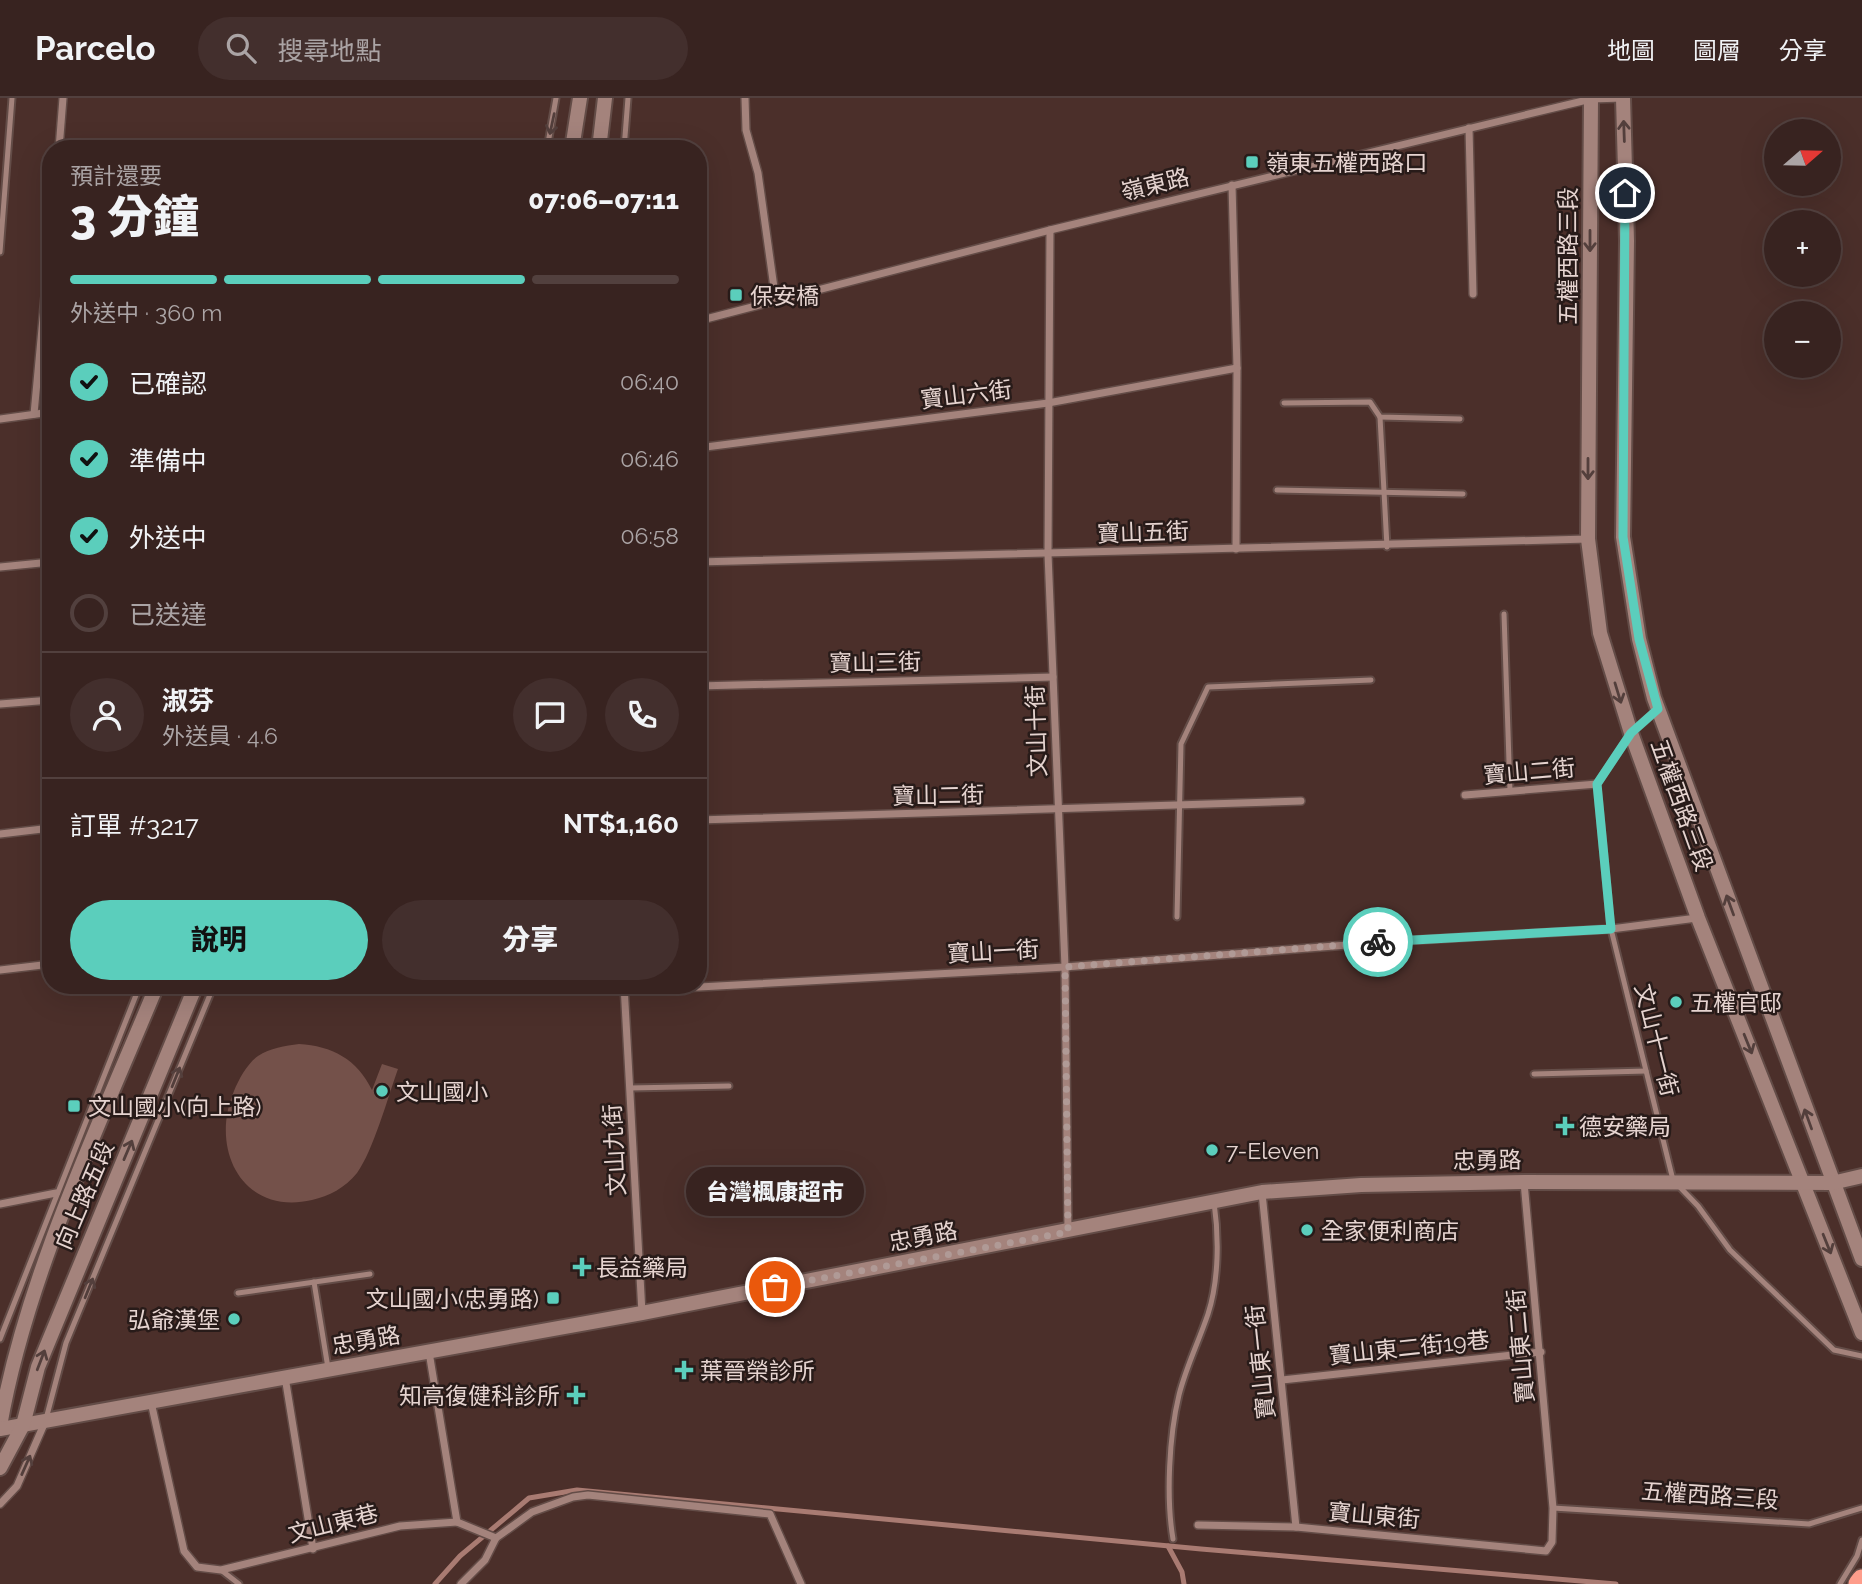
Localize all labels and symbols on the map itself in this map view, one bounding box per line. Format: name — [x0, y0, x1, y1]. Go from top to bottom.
one-way arrow — [545, 112, 559, 135]
north arrow — [1764, 119, 1841, 196]
one-way arrow — [1617, 120, 1630, 143]
place label: 嶺東五權西路口 — [1266, 149, 1427, 176]
marker: 嶺東五權西路口 — [1244, 154, 1260, 170]
street label: 嶺東路 — [1118, 163, 1192, 205]
pin — [1595, 163, 1655, 223]
street label: 五權西路三段 — [1554, 187, 1581, 325]
one-way arrow — [1583, 229, 1597, 252]
place label: 保安橋 — [750, 282, 819, 309]
marker: 保安橋 — [728, 287, 744, 303]
street label: 寶山六街 — [919, 375, 1013, 413]
one-way arrow — [1581, 457, 1595, 480]
street label: 寶山五街 — [1097, 517, 1189, 547]
street label: 寶山三街 — [829, 648, 921, 676]
one-way arrow — [1613, 681, 1626, 703]
street label: 文山十街 — [1021, 685, 1051, 777]
street label: 五權西路三段 — [1646, 736, 1718, 874]
street label: 寶山二街 — [1482, 754, 1576, 788]
street label: 寶山二街 — [892, 781, 984, 809]
one-way arrow — [1723, 895, 1735, 917]
courier — [1343, 907, 1413, 977]
street label: 寶山一街 — [946, 935, 1040, 967]
street label: 文山十一街 — [1630, 981, 1684, 1099]
place label: 五權官邸 — [1690, 989, 1782, 1016]
marker: 五權官邸 — [1668, 994, 1684, 1010]
one-way arrow — [1742, 1032, 1755, 1054]
one-way arrow — [170, 1067, 183, 1089]
place label: 文山國小 — [396, 1078, 488, 1105]
marker: 文山國小 — [374, 1083, 390, 1099]
place label: 文山國小(向上路) — [88, 1093, 261, 1120]
marker: 文山國小(向上路) — [66, 1098, 82, 1114]
street label: 文山九街 — [598, 1103, 630, 1197]
one-way arrow — [1801, 1108, 1813, 1130]
place label: 德安藥局 — [1579, 1113, 1671, 1140]
marker: 德安藥局 — [1557, 1118, 1573, 1134]
street label: 向上路五段 — [49, 1137, 119, 1253]
place label: 7-Eleven — [1226, 1137, 1320, 1164]
one-way arrow — [122, 1139, 135, 1161]
marker: 7-Eleven — [1204, 1142, 1220, 1158]
street label: 忠勇路 — [1452, 1146, 1522, 1174]
callout: 台灣楓康超市 — [686, 1168, 864, 1217]
street label: 忠勇路 — [887, 1216, 959, 1256]
place label: 全家便利商店 — [1321, 1217, 1459, 1244]
marker: 全家便利商店 — [1299, 1222, 1315, 1238]
one-way arrow — [1821, 1233, 1834, 1254]
place label: 長益藥局 — [596, 1254, 688, 1281]
pin — [745, 1257, 805, 1317]
marker: 長益藥局 — [574, 1259, 590, 1275]
one-way arrow — [83, 1277, 96, 1299]
place label: 文山國小(忠勇路) — [366, 1285, 539, 1312]
street label: 寶山東二街 — [1502, 1288, 1538, 1404]
marker: 文山國小(忠勇路) — [545, 1290, 561, 1306]
street label: 寶山東一街 — [1241, 1303, 1279, 1421]
place label: 弘爺漢堡 — [128, 1306, 220, 1333]
marker: 弘爺漢堡 — [226, 1311, 242, 1327]
street label: 忠勇路 — [330, 1321, 402, 1359]
street label: 寶山東二街19巷 — [1327, 1325, 1491, 1369]
one-way arrow — [36, 1349, 49, 1371]
place label: 葉晉榮診所 — [700, 1357, 815, 1384]
marker: 葉晉榮診所 — [674, 1360, 694, 1380]
place label: 知高復健科診所 — [399, 1382, 560, 1409]
marker: 知高復健科診所 — [566, 1385, 586, 1405]
one-way arrow — [20, 1455, 33, 1477]
street label: 五權西路三段 — [1640, 1477, 1780, 1513]
street label: 寶山東街 — [1327, 1498, 1421, 1532]
street label: 文山東巷 — [285, 1499, 381, 1547]

